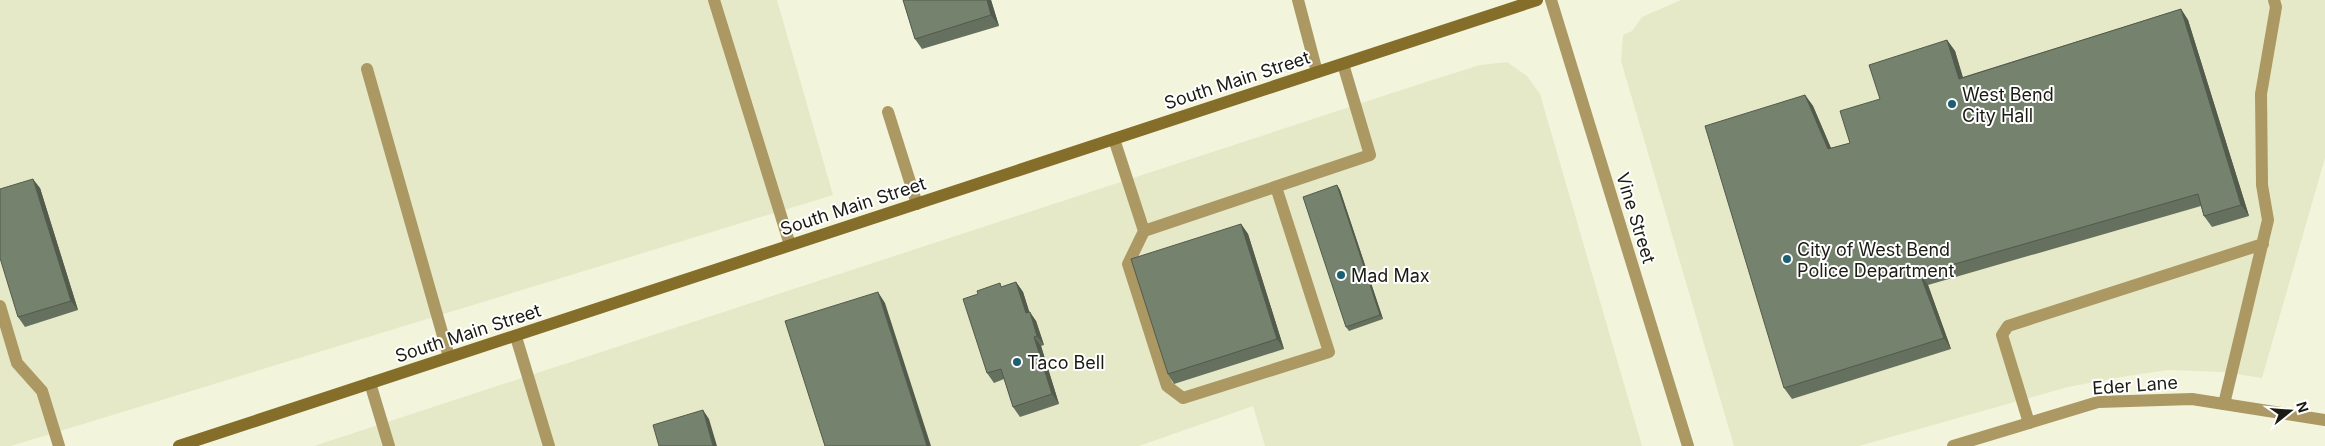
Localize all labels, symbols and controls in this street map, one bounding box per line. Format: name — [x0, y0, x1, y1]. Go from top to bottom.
street label: South Main Street — [1162, 47, 1313, 113]
place label: West Bend City Hall — [1962, 84, 2054, 126]
marker: West Bend City Hall — [1946, 98, 1958, 110]
street label: Vine Street — [1612, 170, 1660, 266]
street label: South Main Street — [778, 173, 929, 239]
place label: City of West Bend Police Department — [1797, 239, 1954, 281]
marker: City of West Bend Police Department — [1781, 253, 1793, 265]
place label: Mad Max — [1351, 265, 1430, 286]
marker: Mad Max — [1335, 269, 1347, 281]
street label: South Main Street — [393, 300, 544, 366]
place label: Taco Bell — [1027, 352, 1105, 373]
marker: Taco Bell — [1011, 356, 1023, 368]
street label: Eder Lane — [2092, 372, 2178, 398]
north arrow — [2265, 386, 2315, 436]
text: N — [2293, 399, 2313, 415]

